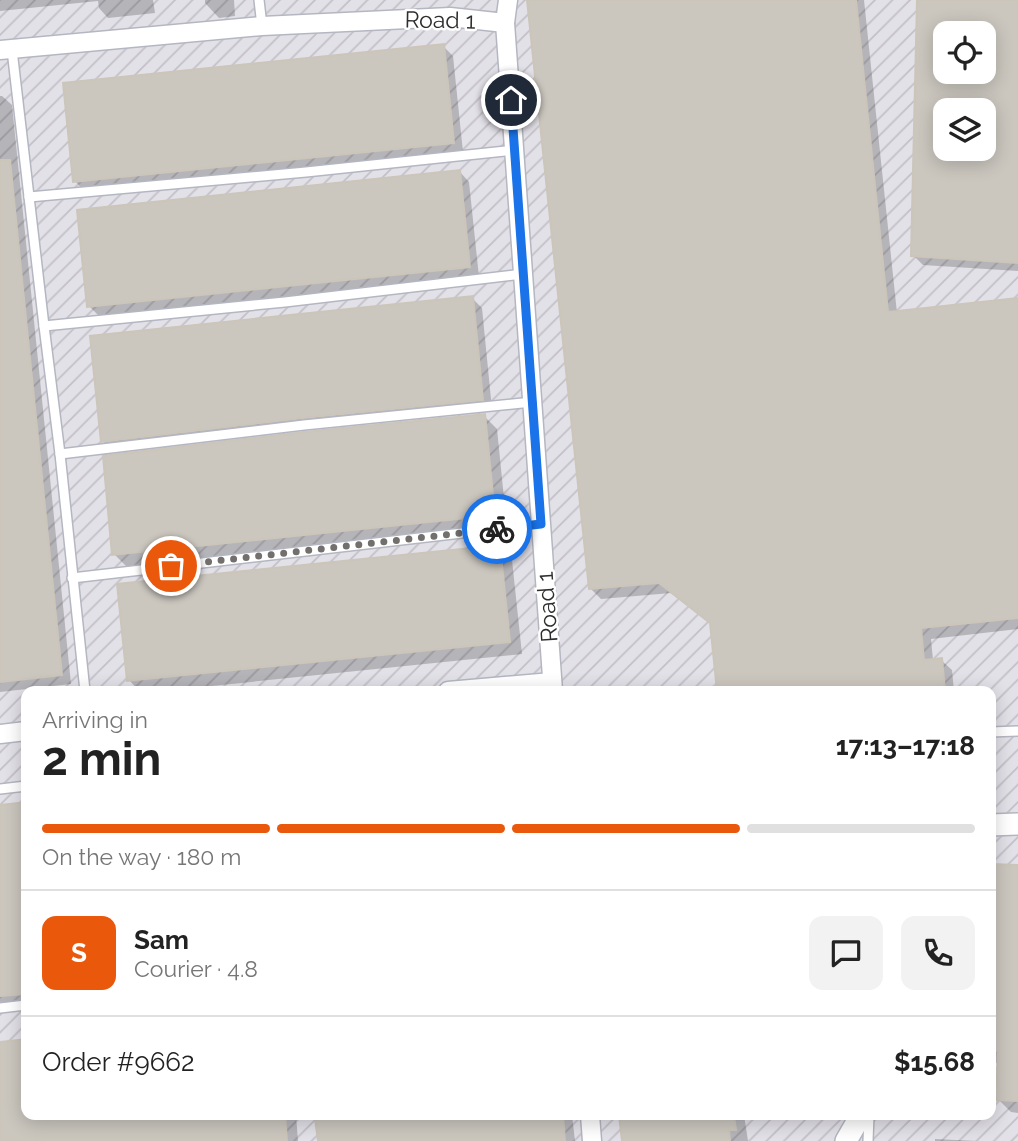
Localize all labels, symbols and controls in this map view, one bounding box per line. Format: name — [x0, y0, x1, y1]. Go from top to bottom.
street label: Road 1 — [404, 5, 476, 34]
map controls — [933, 21, 996, 161]
button: locate — [933, 21, 996, 84]
pin — [481, 70, 541, 130]
icon: home — [492, 81, 530, 119]
button: layers — [933, 98, 996, 161]
courier — [462, 494, 532, 564]
icon: bike — [478, 510, 516, 548]
pin — [141, 536, 201, 596]
icon: bag — [152, 547, 190, 585]
street label: Road 1 — [531, 571, 562, 643]
text: Arriving in — [42, 706, 148, 733]
text: 17:13–17:18 — [836, 731, 975, 761]
text: 2 min — [42, 732, 161, 786]
text: On the way · 180 m — [42, 843, 241, 870]
button: chat — [809, 916, 883, 990]
button: phone — [901, 916, 975, 990]
text: Sam — [134, 925, 189, 955]
text: S — [71, 938, 87, 968]
text: Courier · 4.8 — [134, 955, 258, 982]
text: Order #9662 — [42, 1047, 195, 1077]
text: $15.68 — [894, 1047, 975, 1077]

